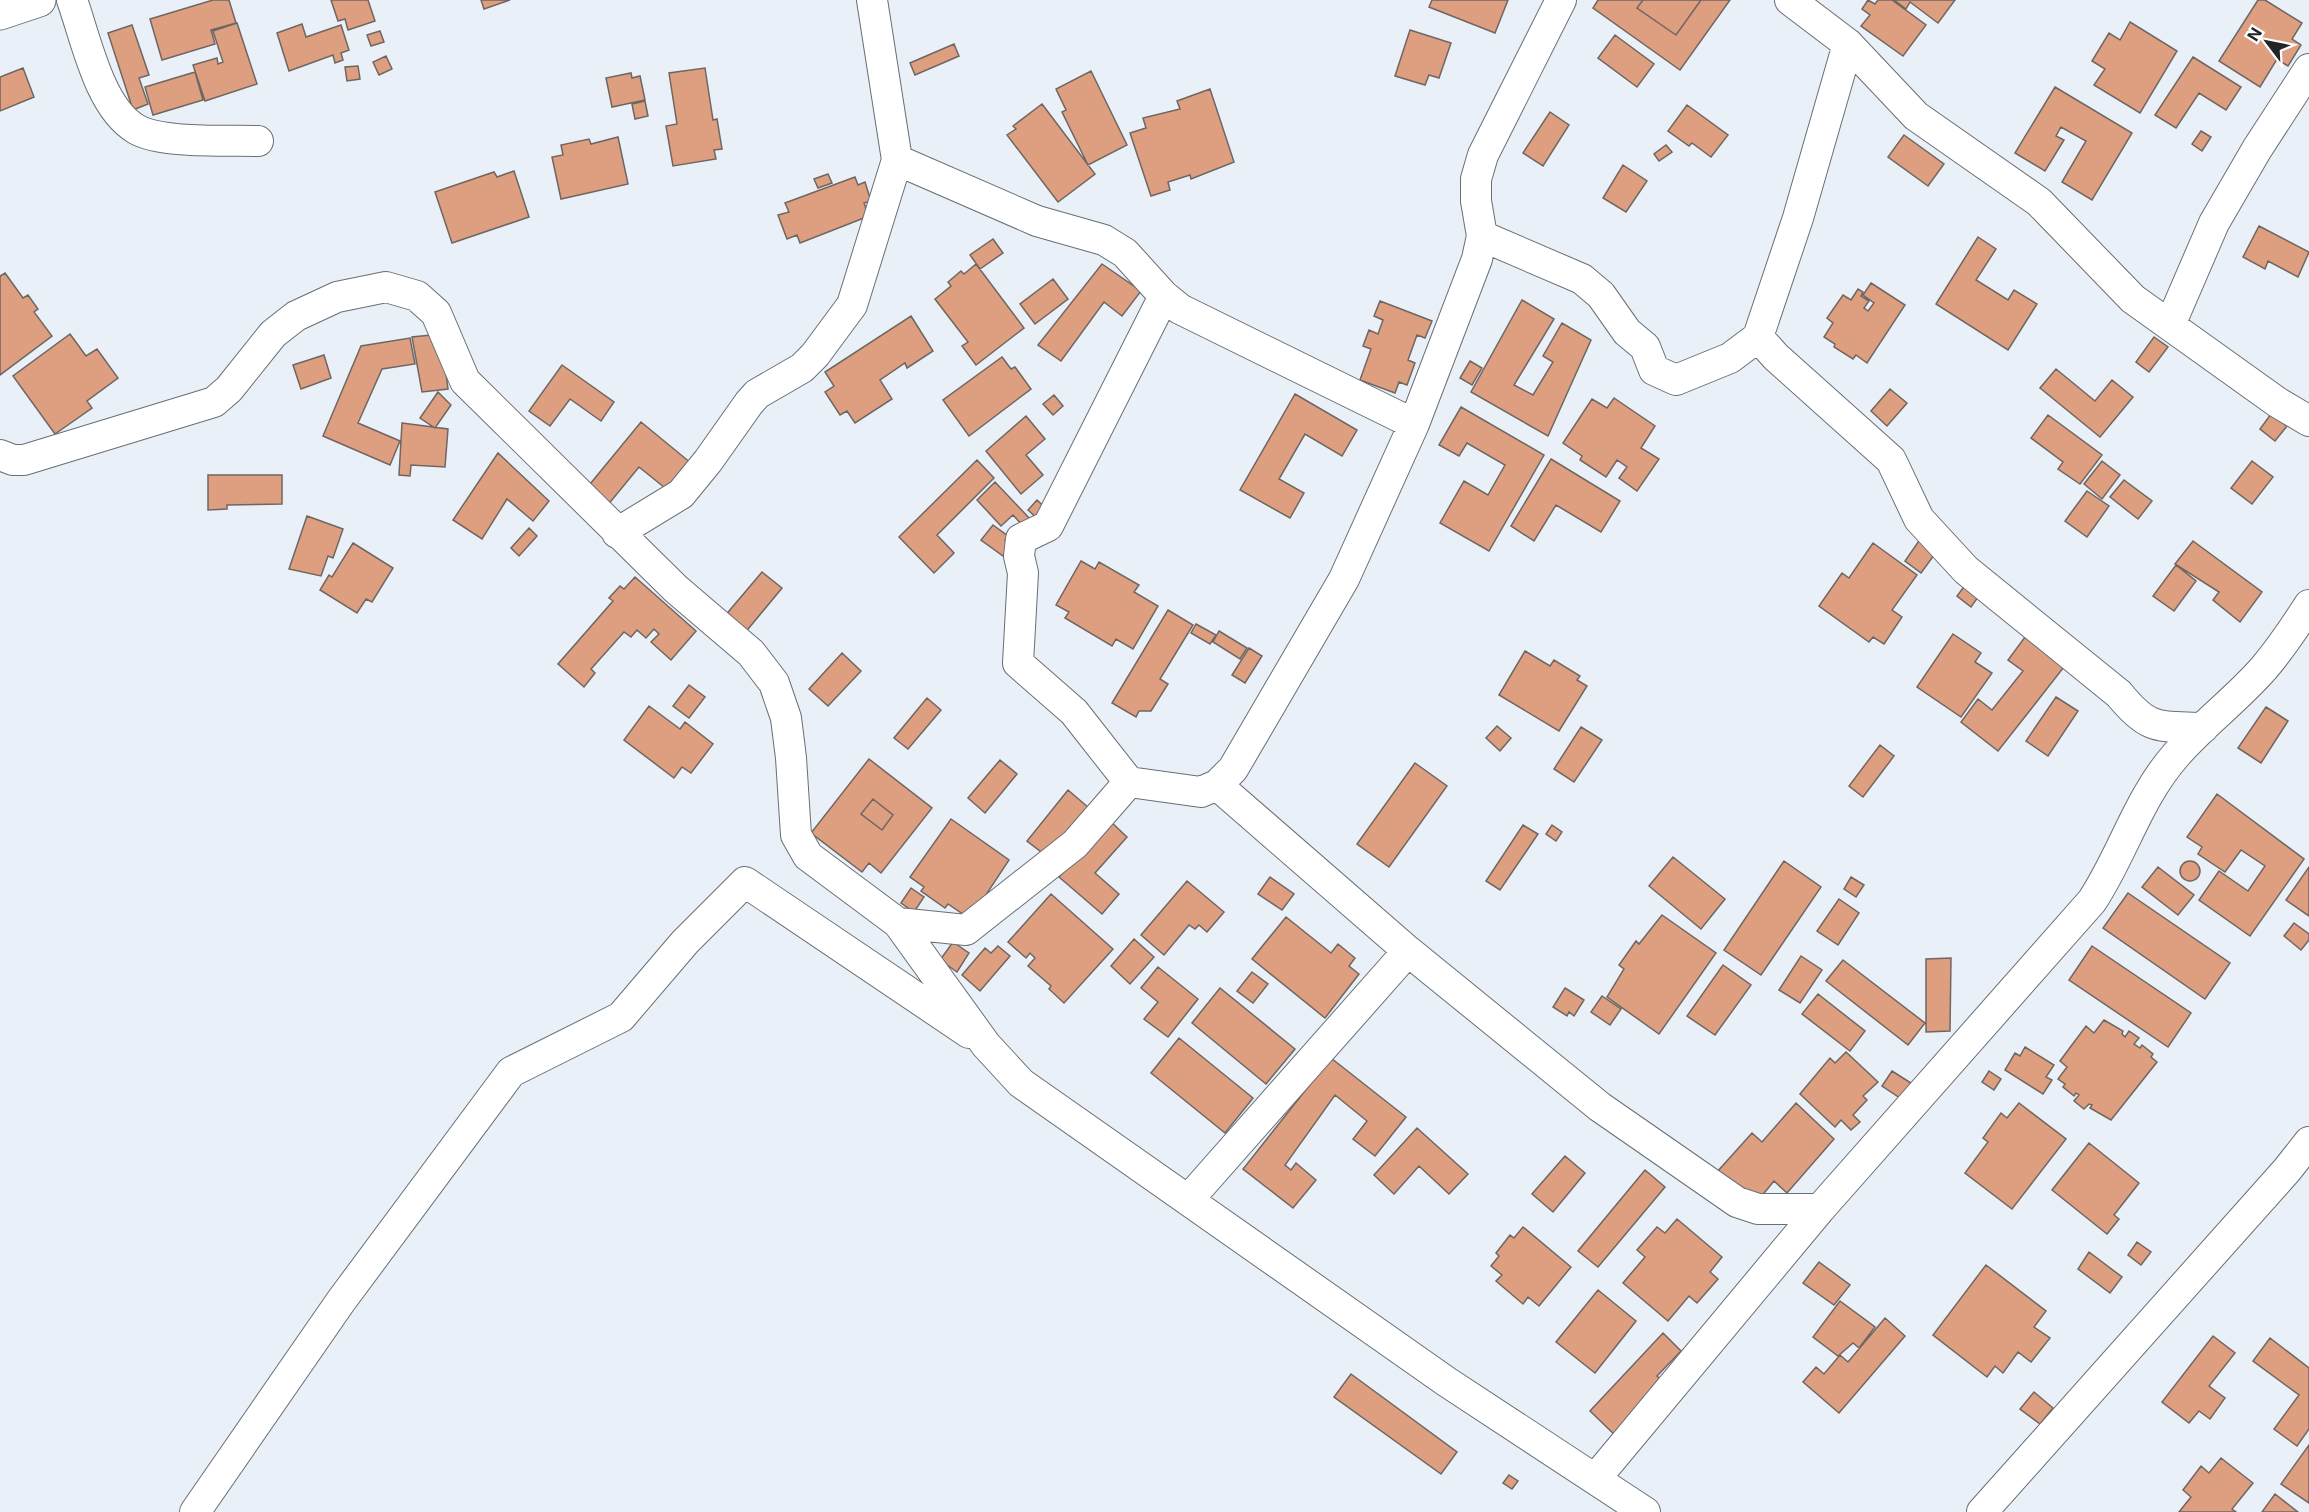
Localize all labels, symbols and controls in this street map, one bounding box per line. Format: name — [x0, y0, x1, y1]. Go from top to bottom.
north arrow — [2237, 12, 2297, 72]
text: N — [2243, 24, 2266, 45]

